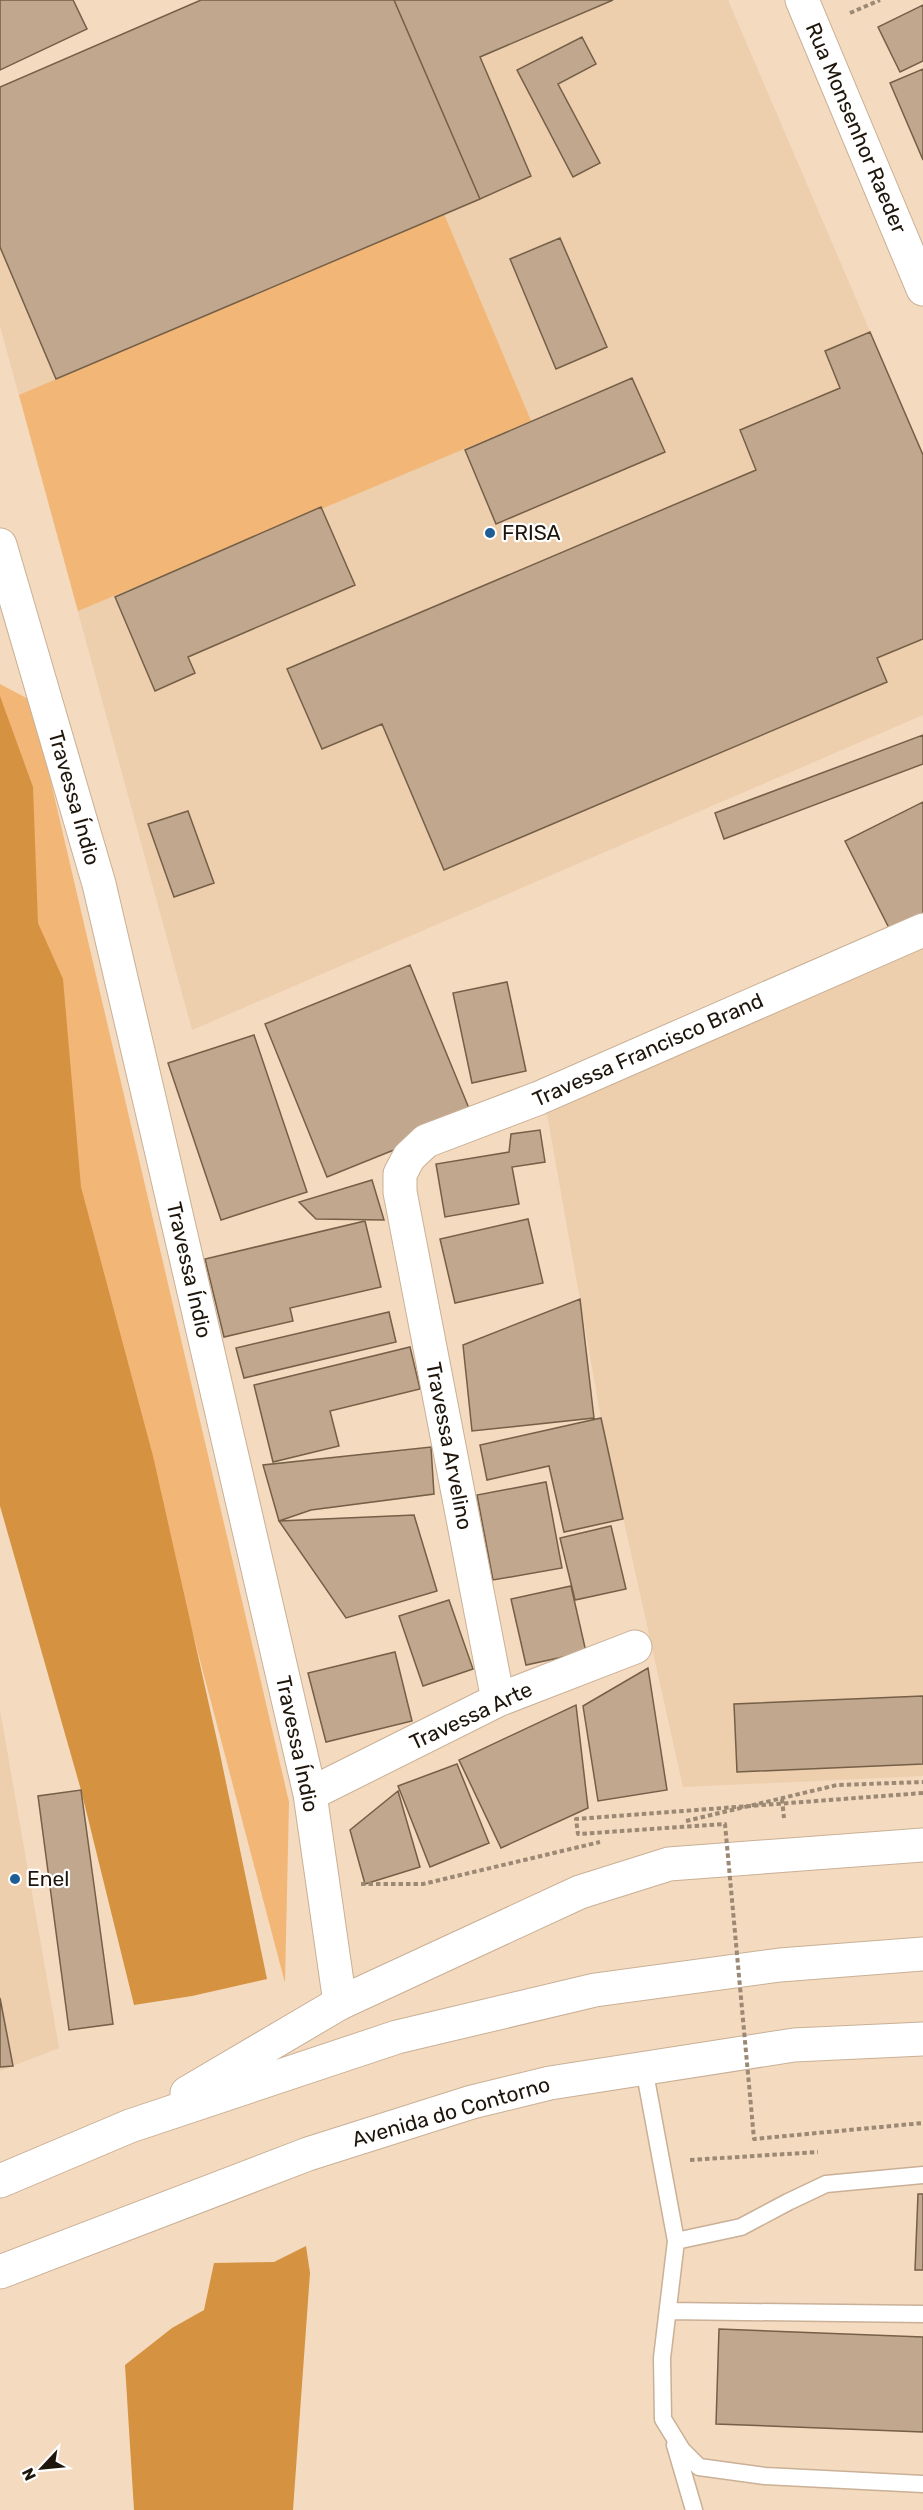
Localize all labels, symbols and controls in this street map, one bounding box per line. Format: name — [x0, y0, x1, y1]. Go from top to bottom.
street label: Rua Monsenhor Raeder — [801, 19, 912, 237]
place label: FRISA — [502, 520, 561, 545]
marker: FRISA — [483, 526, 497, 540]
street label: Travessa Índio — [43, 728, 106, 868]
street label: Travessa Francisco Brand — [529, 987, 767, 1112]
street label: Travessa Índio — [162, 1199, 217, 1340]
street label: Travessa Arvelino — [421, 1360, 478, 1532]
street label: Travessa Índio — [271, 1673, 324, 1814]
street label: Travessa Arte — [406, 1676, 536, 1755]
place label: Enel — [27, 1866, 69, 1891]
marker: Enel — [8, 1872, 22, 1886]
street label: Avenida do Contorno — [349, 2071, 553, 2152]
north arrow — [12, 2438, 72, 2498]
text: N — [18, 2465, 40, 2484]

